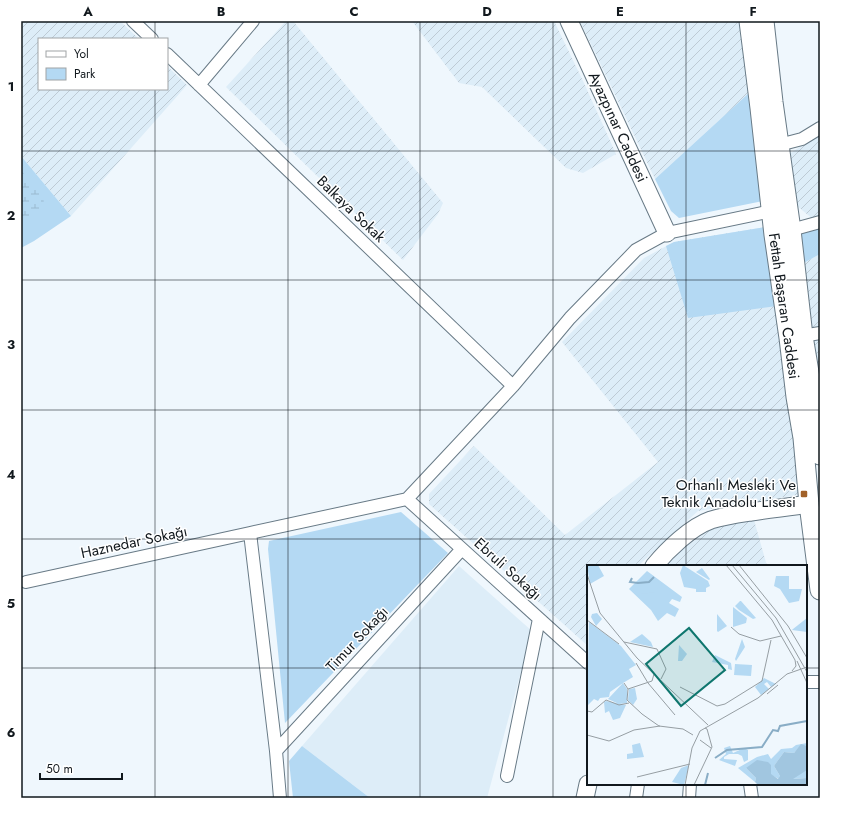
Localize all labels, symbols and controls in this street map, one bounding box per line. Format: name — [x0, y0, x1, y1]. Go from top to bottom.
text: A — [82, 2, 93, 21]
text: B — [217, 2, 226, 21]
text: C — [349, 2, 359, 21]
text: D — [482, 2, 492, 21]
text: E — [616, 2, 624, 21]
text: F — [749, 2, 757, 21]
legend — [38, 38, 168, 90]
text: Yol — [74, 45, 89, 63]
text: Park — [74, 65, 96, 83]
street label: Ayazpınar Caddesi — [583, 68, 653, 186]
text: 1 — [8, 77, 14, 96]
street label: Balkaya Sokak — [312, 171, 391, 248]
text: 2 — [7, 206, 15, 225]
street label: Fettah Başaran Caddesi — [763, 231, 805, 381]
text: 3 — [7, 335, 15, 354]
text: 4 — [6, 465, 16, 484]
place label: Orhanlı Mesleki Ve Teknik Anadolu Lisesi — [661, 474, 796, 513]
marker: Orhanlı Mesleki Ve Teknik Anadolu Lisesi — [799, 489, 809, 499]
street label: Haznedar Sokağı — [79, 520, 189, 564]
street label: Ebruli Sokağı — [469, 533, 547, 605]
inset map — [587, 565, 807, 785]
text: 5 — [7, 594, 15, 613]
street label: Timur Sokağı — [321, 601, 393, 677]
text: 6 — [7, 723, 16, 742]
scale bar — [40, 755, 122, 781]
text: 50 m — [46, 760, 73, 778]

